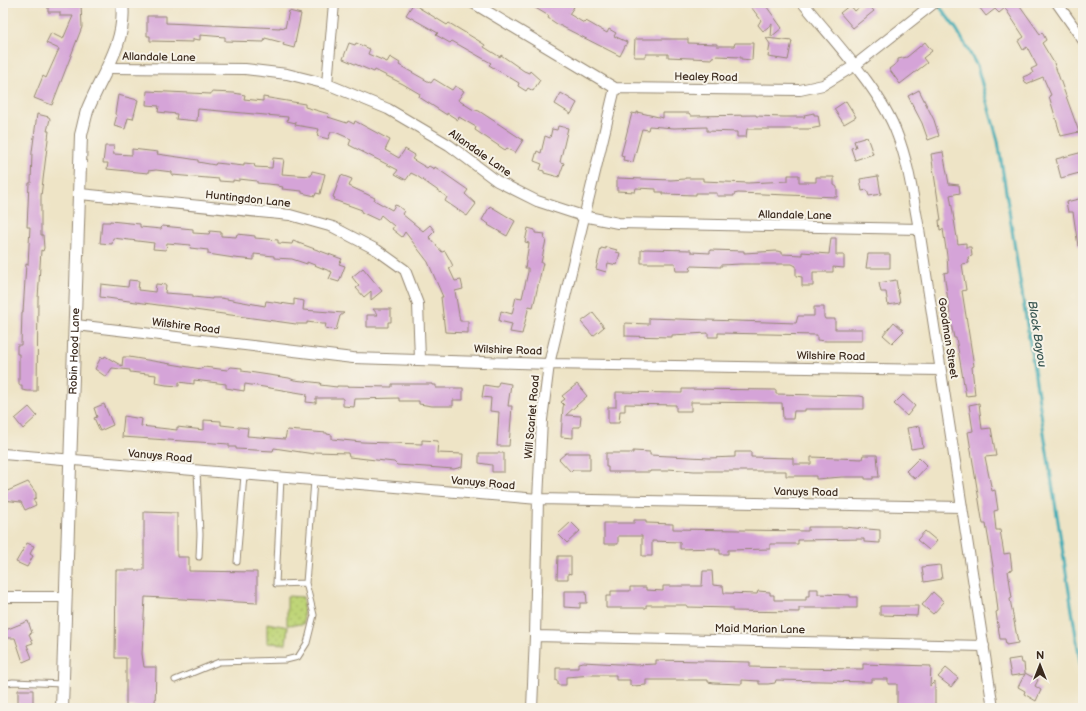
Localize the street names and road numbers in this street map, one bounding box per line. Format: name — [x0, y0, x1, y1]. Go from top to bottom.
street label: Allandale Lane — [122, 50, 196, 64]
street label: Healey Road — [674, 70, 738, 84]
street label: Allandale Lane — [446, 127, 514, 180]
street label: Huntingdon Lane — [205, 188, 292, 210]
street label: Allandale Lane — [758, 208, 832, 222]
street label: Goodman Street — [935, 297, 961, 380]
street label: Robin Hood Lane — [66, 307, 82, 395]
street label: Wilshire Road — [151, 315, 221, 337]
street label: Wilshire Road — [474, 342, 542, 358]
street label: Wilshire Road — [797, 349, 865, 363]
street label: Will Scarlet Road — [522, 374, 542, 460]
street label: Vanuys Road — [127, 447, 193, 465]
street label: Vanuys Road — [450, 474, 516, 492]
street label: Vanuys Road — [774, 485, 838, 499]
street label: Maid Marian Lane — [715, 622, 806, 636]

